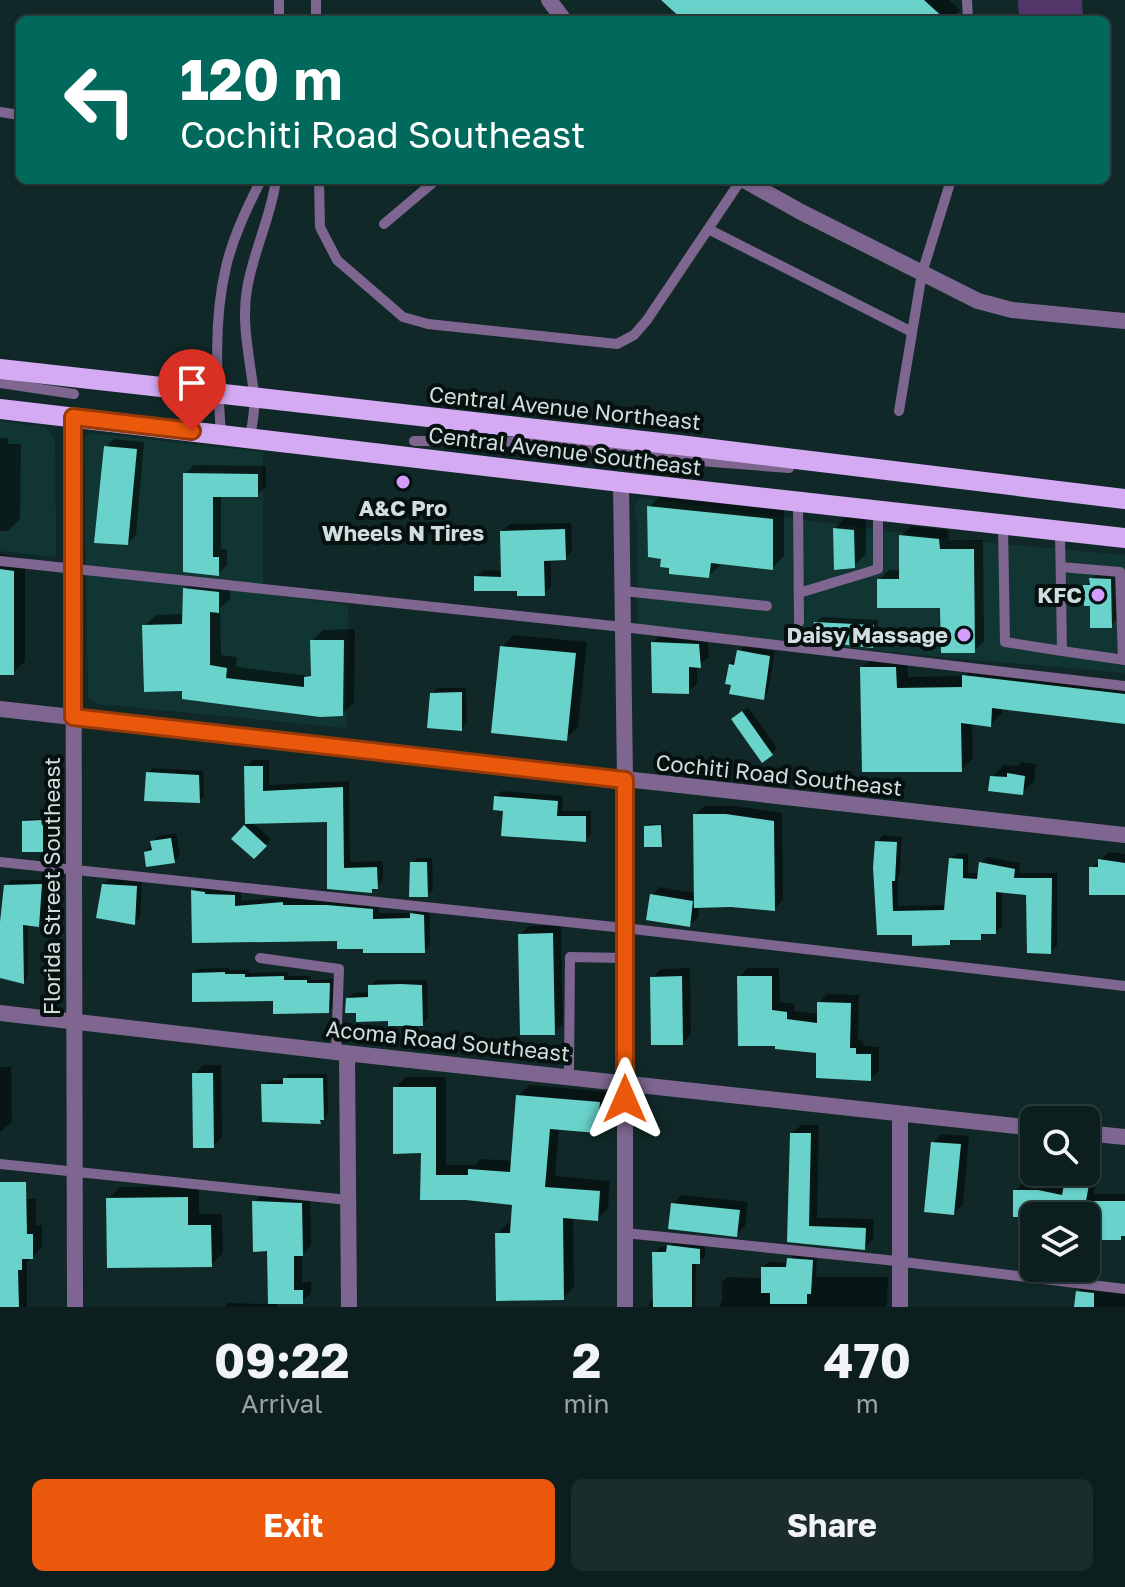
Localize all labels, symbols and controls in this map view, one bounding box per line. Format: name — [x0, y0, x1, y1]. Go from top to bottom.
text: 120 m — [180, 45, 342, 112]
icon: left — [48, 48, 152, 152]
text: Cochiti Road Southeast — [180, 113, 585, 156]
pin — [158, 349, 226, 431]
icon: arrive — [170, 361, 214, 405]
street label: Central Avenue Northeast — [428, 380, 702, 435]
street label: Central Avenue Southeast — [427, 420, 703, 481]
marker: A&C Pro Wheels N Tires — [394, 473, 412, 491]
place label: A&C Pro Wheels N Tires — [322, 494, 484, 546]
place label: KFC — [1037, 581, 1082, 608]
marker: KFC — [1089, 586, 1107, 604]
place label: Daisy Massage — [786, 621, 948, 648]
marker: Daisy Massage — [955, 626, 973, 644]
street label: Cochiti Road Southeast — [654, 748, 904, 801]
street label: Florida Street Southeast — [38, 757, 65, 1015]
street label: Acoma Road Southeast — [325, 1014, 571, 1067]
position arrow — [583, 1057, 667, 1141]
map controls — [1020, 1106, 1100, 1282]
button: search — [1020, 1106, 1100, 1186]
button: layers — [1020, 1202, 1100, 1282]
text: 09:22 — [214, 1331, 350, 1389]
text: 2 — [572, 1331, 601, 1389]
text: 470 — [824, 1331, 911, 1389]
text: Arrival — [241, 1388, 323, 1419]
text: min — [564, 1388, 610, 1419]
text: m — [856, 1388, 879, 1419]
button: Exit — [32, 1479, 555, 1571]
button: Share — [571, 1479, 1093, 1571]

